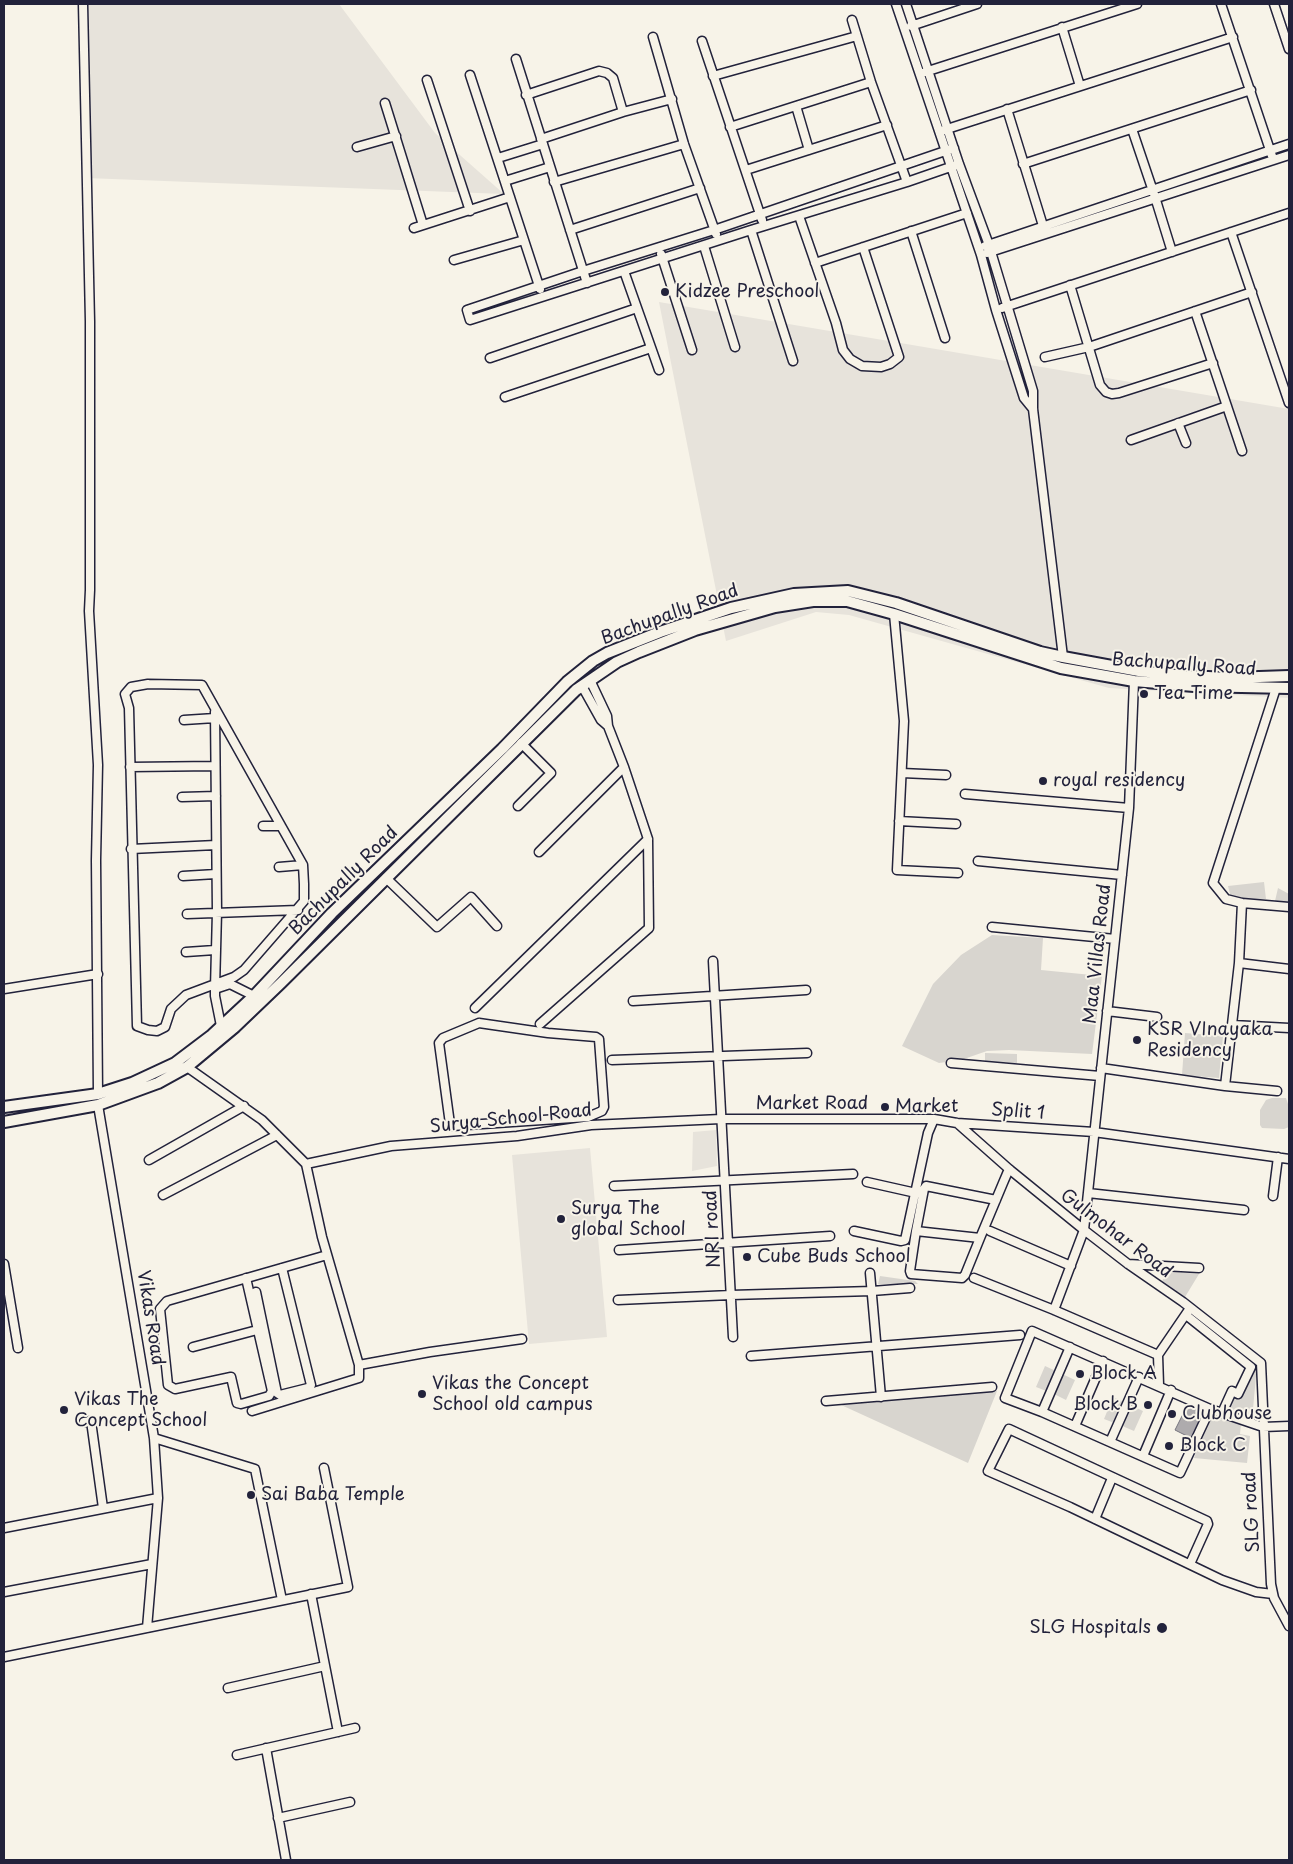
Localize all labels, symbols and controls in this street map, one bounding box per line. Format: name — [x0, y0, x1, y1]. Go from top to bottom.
place label: Kidzee Preschool — [675, 281, 819, 303]
marker: Kidzee Preschool — [659, 286, 671, 298]
street label: Bachupally Road — [598, 580, 742, 650]
street label: Bachupally Road — [1111, 649, 1257, 681]
place label: Tea Time — [1154, 683, 1233, 705]
marker: Tea Time — [1138, 688, 1150, 700]
place label: royal residency — [1053, 770, 1185, 792]
marker: royal residency — [1037, 775, 1049, 787]
street label: Bachupally Road — [285, 822, 403, 940]
street label: Maa Villas Road — [1080, 883, 1116, 1025]
place label: KSR VInayaka Residency — [1147, 1019, 1273, 1062]
marker: KSR VInayaka Residency — [1131, 1034, 1143, 1046]
street label: Market Road — [756, 1093, 868, 1115]
place label: Market — [895, 1096, 958, 1118]
street label: Split 1 — [990, 1099, 1046, 1125]
street label: Surya School Road — [429, 1100, 593, 1138]
marker: Market — [879, 1101, 891, 1113]
street label: Gulmohar Road — [1056, 1185, 1176, 1283]
street label: NRI road — [700, 1189, 726, 1269]
place label: Surya The global School — [571, 1198, 686, 1240]
marker: Surya The global School — [555, 1213, 567, 1225]
place label: Cube Buds School — [757, 1246, 911, 1268]
marker: Cube Buds School — [741, 1251, 753, 1263]
street label: Vikas Road — [132, 1269, 168, 1367]
place label: Block A — [1090, 1363, 1157, 1385]
marker: Block A — [1074, 1368, 1086, 1380]
place label: Vikas the Concept School old campus — [432, 1373, 593, 1416]
marker: Vikas the Concept School old campus — [416, 1388, 428, 1400]
place label: Vikas The Concept School — [74, 1389, 207, 1432]
place label: Block B — [1073, 1394, 1138, 1416]
marker: Block B — [1142, 1399, 1154, 1411]
place label: Clubhouse — [1182, 1403, 1272, 1425]
marker: Vikas The Concept School — [58, 1404, 70, 1416]
marker: Clubhouse — [1166, 1408, 1178, 1420]
place label: Block C — [1179, 1435, 1246, 1457]
marker: Block C — [1163, 1440, 1175, 1452]
street label: SLG road — [1239, 1471, 1265, 1553]
place label: Sai Baba Temple — [261, 1484, 405, 1506]
marker: Sai Baba Temple — [245, 1489, 257, 1501]
place label: SLG Hospitals — [1030, 1617, 1151, 1639]
marker: SLG Hospitals — [1155, 1621, 1169, 1635]

